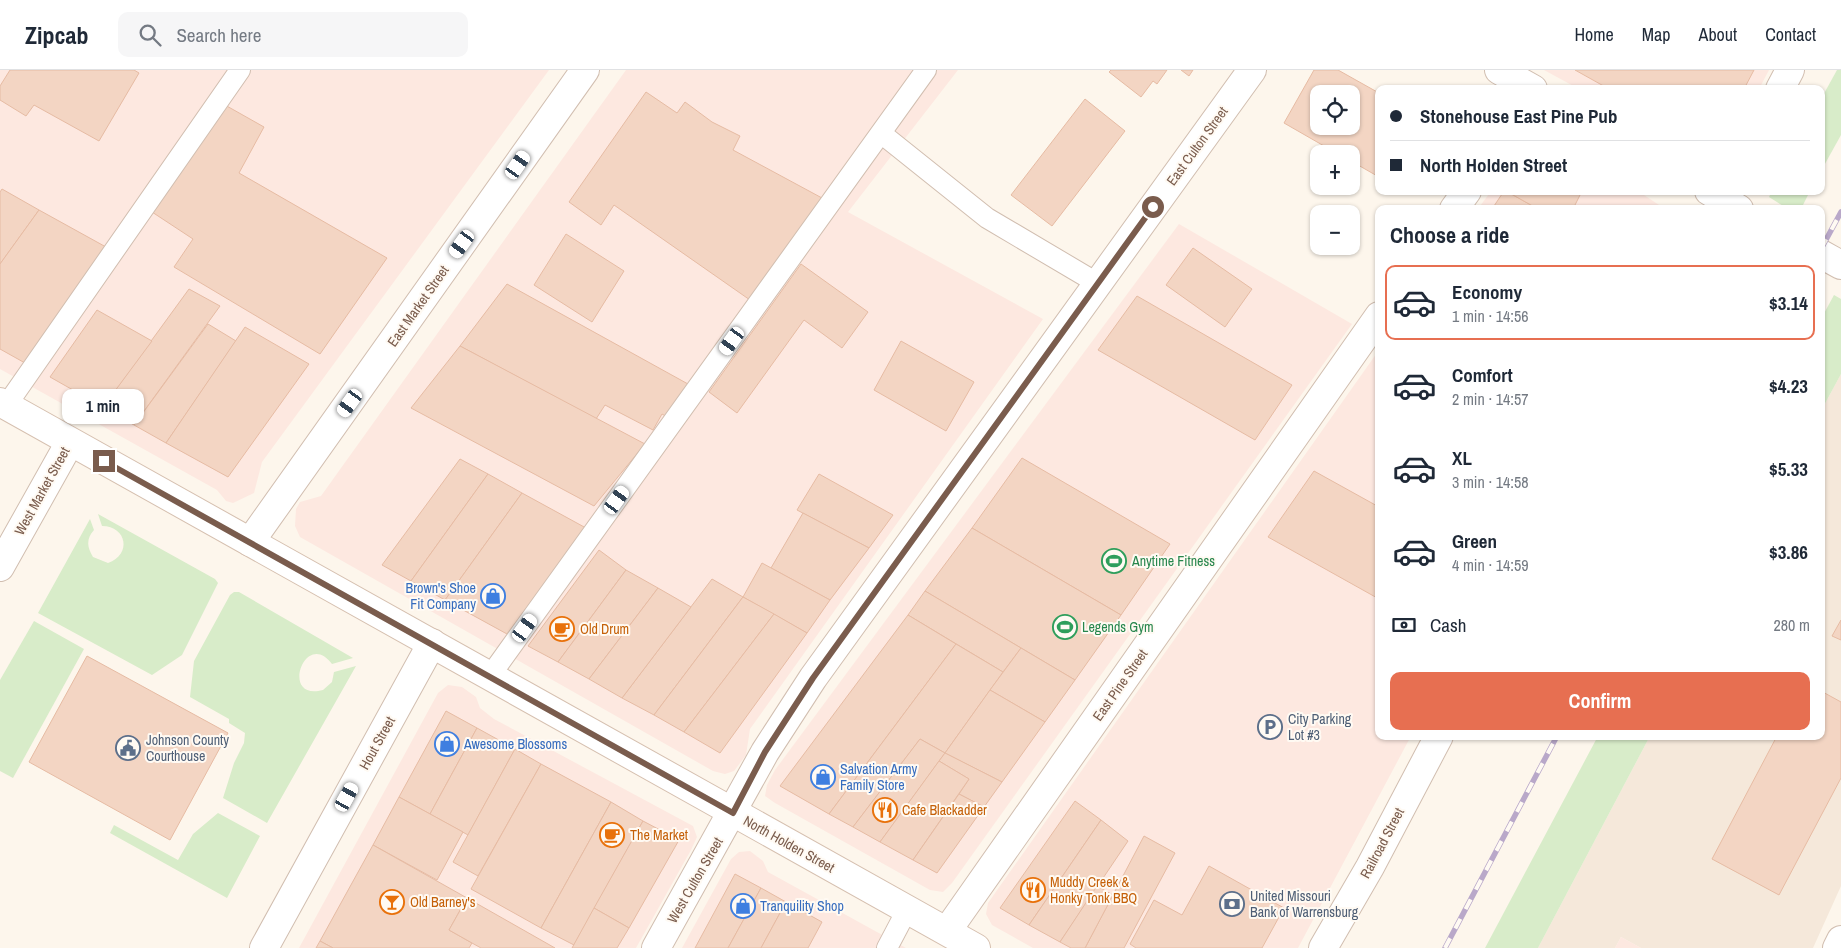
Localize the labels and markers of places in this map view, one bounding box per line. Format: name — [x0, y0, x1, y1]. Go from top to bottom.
sports icon: Anytime Fitness — [1101, 548, 1127, 574]
place label: Anytime Fitness — [1131, 552, 1215, 570]
place label: Brown's Shoe Fit Company — [406, 579, 476, 613]
shop icon: Brown's Shoe Fit Company — [480, 583, 506, 609]
sports icon: Legends Gym — [1052, 614, 1078, 640]
cafe icon: Old Drum — [549, 616, 575, 642]
place label: Legends Gym — [1082, 618, 1153, 636]
place label: Old Drum — [580, 620, 629, 638]
place label: City Parking Lot #3 — [1288, 710, 1352, 744]
parking icon: City Parking Lot #3 — [1257, 714, 1283, 740]
place label: Johnson County Courthouse — [146, 731, 229, 765]
shop icon: Awesome Blossoms — [434, 731, 460, 757]
public building icon: Johnson County Courthouse — [115, 735, 141, 761]
place label: Awesome Blossoms — [463, 735, 567, 753]
place label: Salvation Army Family Store — [840, 760, 917, 794]
shop icon: Salvation Army Family Store — [810, 764, 836, 790]
restaurant icon: Cafe Blackadder — [872, 797, 898, 823]
place label: Cafe Blackadder — [902, 801, 987, 819]
cafe icon: The Market — [599, 822, 625, 848]
place label: The Market — [630, 826, 688, 844]
place label: Muddy Creek & Honky Tonk BBQ — [1050, 873, 1137, 907]
restaurant icon: Muddy Creek & Honky Tonk BBQ — [1020, 877, 1046, 903]
place label: United Missouri Bank of Warrensburg — [1250, 887, 1359, 921]
bar icon: Old Barney's — [379, 889, 405, 915]
bank icon: United Missouri Bank of Warrensburg — [1219, 891, 1245, 917]
place label: Old Barney's — [410, 893, 476, 911]
shop icon: Tranquility Shop — [730, 893, 756, 919]
place label: Tranquility Shop — [760, 897, 844, 915]

